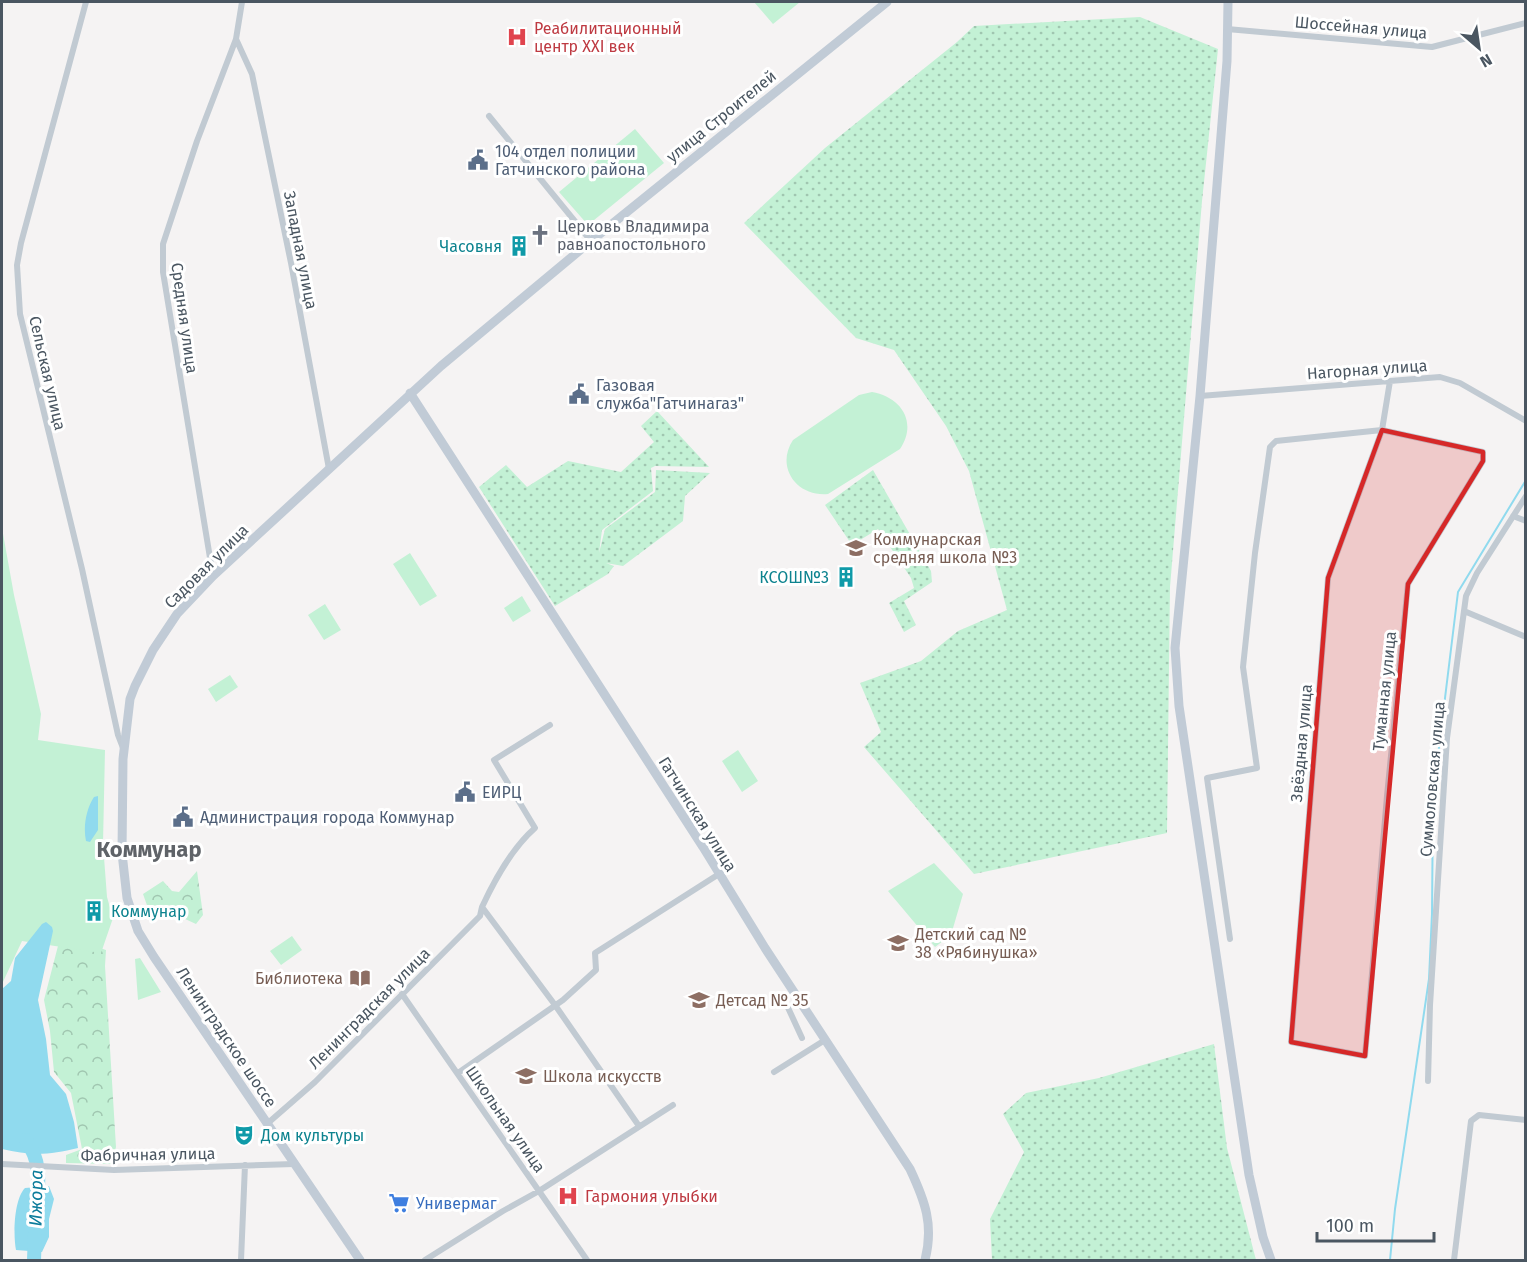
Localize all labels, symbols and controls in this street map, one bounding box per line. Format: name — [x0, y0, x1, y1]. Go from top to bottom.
street label: Шоссейная улица — [1294, 12, 1428, 43]
north arrow — [1449, 18, 1509, 78]
place label: Реабилитационный центр ХХI век — [534, 19, 682, 56]
hospital icon: Реабилитационный центр ХХI век — [505, 25, 529, 49]
text: N — [1477, 50, 1495, 72]
street label: улица Строителей — [663, 66, 780, 166]
place label: 104 отдел полиции Гатчинского района — [495, 142, 645, 179]
public building icon: 104 отдел полиции Гатчинского района — [466, 148, 490, 172]
street label: Западная улица — [280, 189, 321, 311]
place label: Церковь Владимира равноапостольного — [557, 217, 709, 254]
church icon: Церковь Владимира равноапостольного — [528, 223, 552, 247]
building icon: Часовня — [507, 234, 531, 258]
place label: Часовня — [440, 237, 502, 256]
street label: Средняя улица — [167, 261, 202, 375]
street label: Сельская улица — [25, 314, 70, 432]
street label: Нагорная улица — [1306, 356, 1428, 383]
place label: Газовая служба"Гатчинагаз" — [596, 376, 744, 413]
public building icon: Газовая служба"Гатчинагаз" — [567, 382, 591, 406]
street label: Садовая улица — [160, 520, 252, 612]
place label: Коммунарская средняя школа №3 — [873, 530, 1017, 567]
school or university icon: Коммунарская средняя школа №3 — [844, 536, 868, 560]
building icon: КСОШ№3 — [834, 565, 858, 589]
place label: КСОШ№3 — [759, 568, 829, 587]
street label: Туманная улица — [1369, 630, 1400, 752]
street label: Звёздная улица — [1287, 683, 1316, 803]
street label: Суммоловская улица — [1416, 700, 1449, 858]
street label: Гатчинская улица — [655, 753, 741, 875]
public building icon: ЕИРЦ — [453, 780, 477, 804]
place label: ЕИРЦ — [482, 783, 522, 802]
public building icon: Администрация города Коммунар — [171, 805, 195, 829]
place label: Администрация города Коммунар — [200, 808, 454, 827]
district label: Коммунар — [96, 836, 202, 863]
building icon: Коммунар — [82, 899, 106, 923]
place label: Коммунар — [111, 902, 187, 921]
place label: Детский сад № 38 «Рябинушка» — [914, 925, 1037, 962]
school or university icon: Детский сад № 38 «Рябинушка» — [886, 931, 910, 955]
street label: Ленинградская улица — [305, 944, 434, 1073]
street label: Ленинградское шоссе — [173, 963, 281, 1111]
library icon: Библиотека — [348, 966, 372, 990]
place label: Библиотека — [255, 969, 343, 988]
school or university icon: Детсад № 35 — [687, 988, 711, 1012]
place label: Детсад № 35 — [715, 991, 808, 1010]
street label: Школьная улица — [462, 1062, 549, 1176]
school or university icon: Школа искусств — [514, 1064, 538, 1088]
place label: Школа искусств — [543, 1067, 662, 1086]
theatre icon: Дом культуры — [232, 1123, 256, 1147]
place label: Дом культуры — [260, 1126, 364, 1145]
street label: Фабричная улица — [81, 1144, 216, 1165]
water label: Ижора — [25, 1170, 47, 1226]
hospital icon: Гармония улыбки — [556, 1184, 580, 1208]
place label: Гармония улыбки — [585, 1187, 718, 1206]
supermarket icon: Универмаг — [387, 1191, 411, 1215]
place label: Универмаг — [416, 1194, 497, 1213]
scale bar — [1317, 1205, 1434, 1243]
text: 100 m — [1326, 1215, 1374, 1237]

